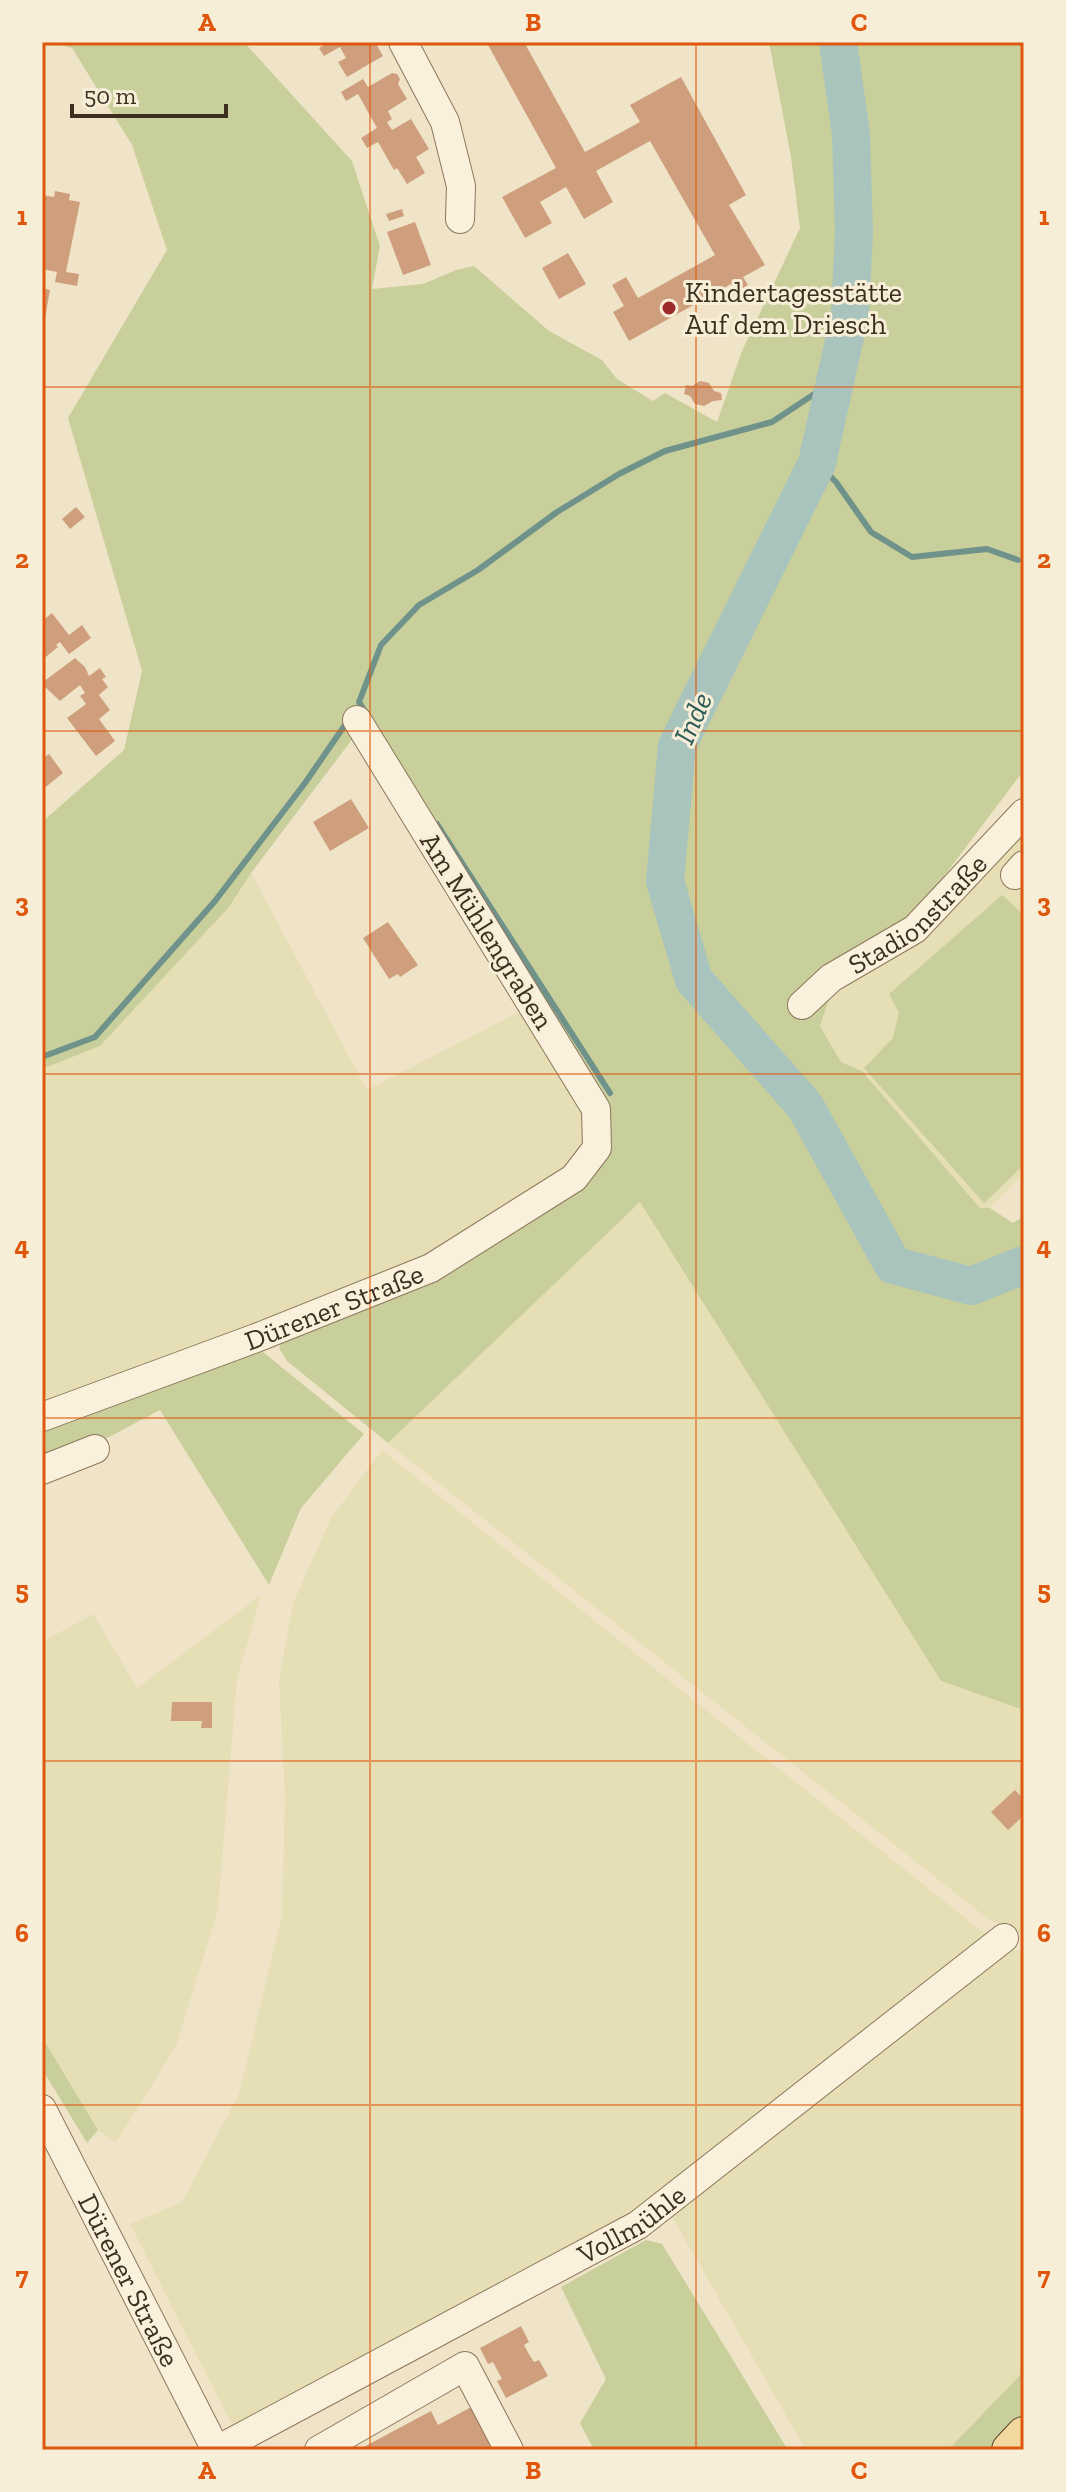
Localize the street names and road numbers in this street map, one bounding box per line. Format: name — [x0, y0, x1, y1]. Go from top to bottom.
street label: Am Mühlengraben — [413, 827, 561, 1035]
street label: Stadionstraße — [842, 847, 993, 981]
street label: Dürener Straße — [240, 1256, 428, 1357]
street label: Vollmühle — [571, 2178, 692, 2271]
street label: Dürener Straße — [72, 2188, 187, 2372]

